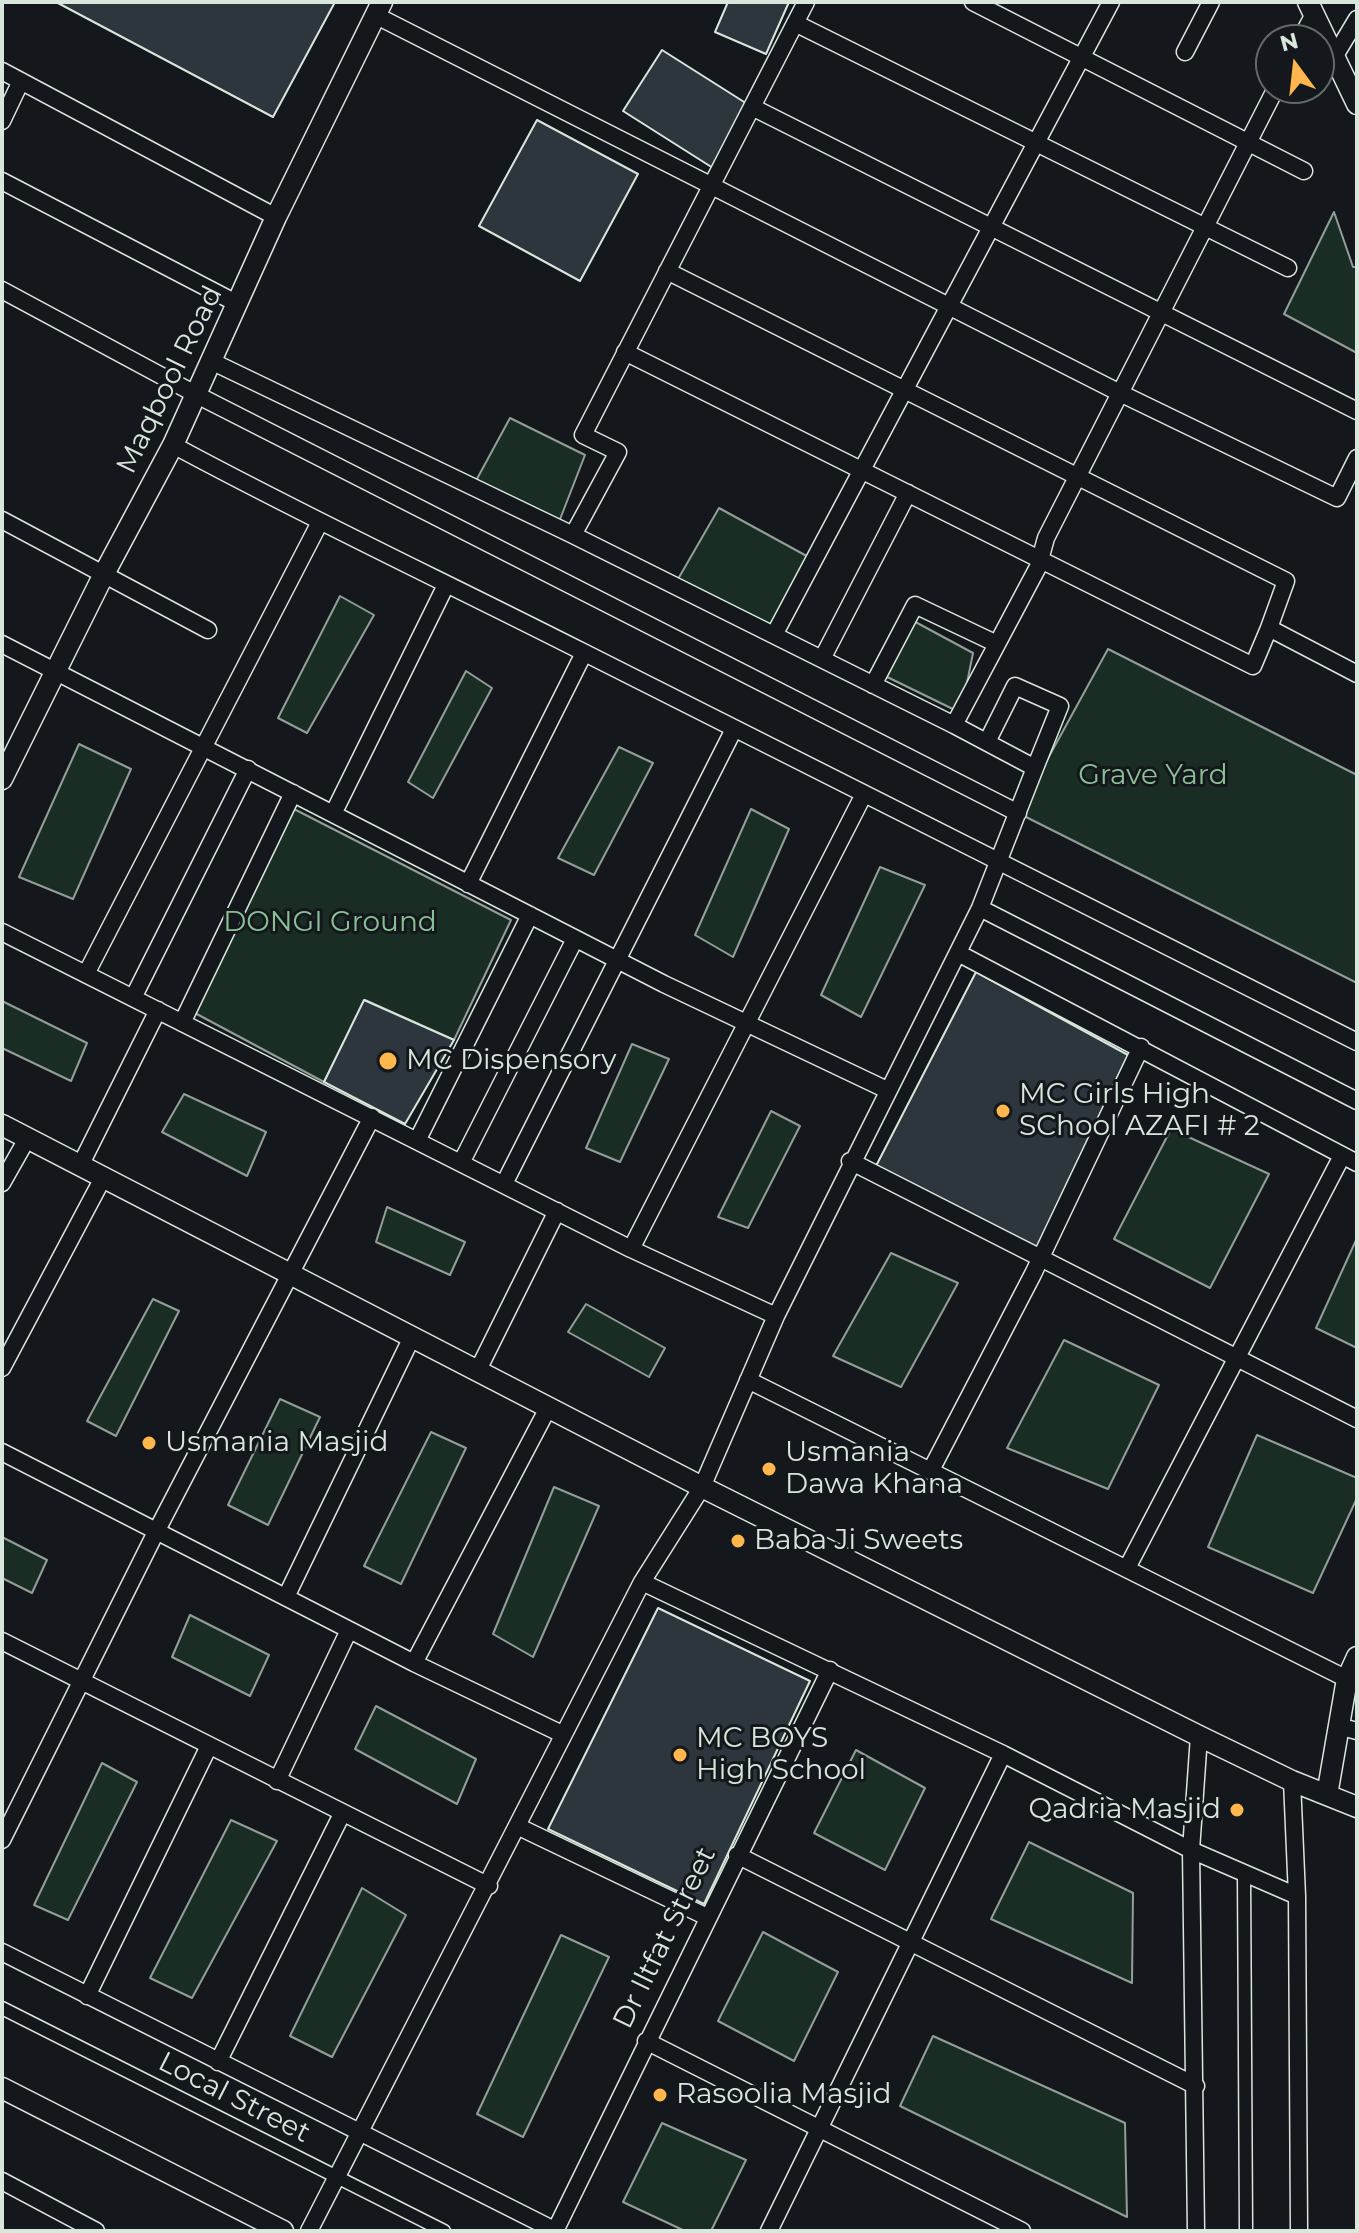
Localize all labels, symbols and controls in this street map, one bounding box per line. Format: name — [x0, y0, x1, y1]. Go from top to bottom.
north arrow — [1255, 24, 1335, 104]
text: N — [1277, 27, 1301, 58]
street label: Maqbool Road — [110, 281, 230, 479]
park label: Grave Yard — [1078, 759, 1228, 793]
park label: DONGI Ground — [223, 906, 437, 940]
place label: MC Dispensory — [406, 1044, 617, 1078]
marker: MC Dispensory — [377, 1050, 399, 1072]
place label: MC Girls High SChool AZAFI # 2 — [1019, 1078, 1260, 1144]
marker: MC Girls High SChool AZAFI # 2 — [994, 1102, 1012, 1120]
place label: Usmania Masjid — [165, 1426, 388, 1460]
marker: Usmania Masjid — [140, 1434, 158, 1452]
place label: Usmania Dawa Khana — [785, 1436, 963, 1502]
marker: Usmania Dawa Khana — [760, 1460, 778, 1478]
place label: Baba Ji Sweets — [754, 1524, 963, 1558]
marker: Baba Ji Sweets — [729, 1532, 747, 1550]
place label: MC BOYS High School — [696, 1722, 866, 1788]
marker: MC BOYS High School — [671, 1746, 689, 1764]
place label: Qadria Masjid — [1028, 1793, 1221, 1827]
marker: Qadria Masjid — [1228, 1801, 1246, 1819]
street label: Dr Iltfat Street — [607, 1842, 723, 2034]
street label: Local Street — [153, 2045, 315, 2151]
place label: Rasoolia Masjid — [676, 2078, 891, 2112]
marker: Rasoolia Masjid — [651, 2086, 669, 2104]

